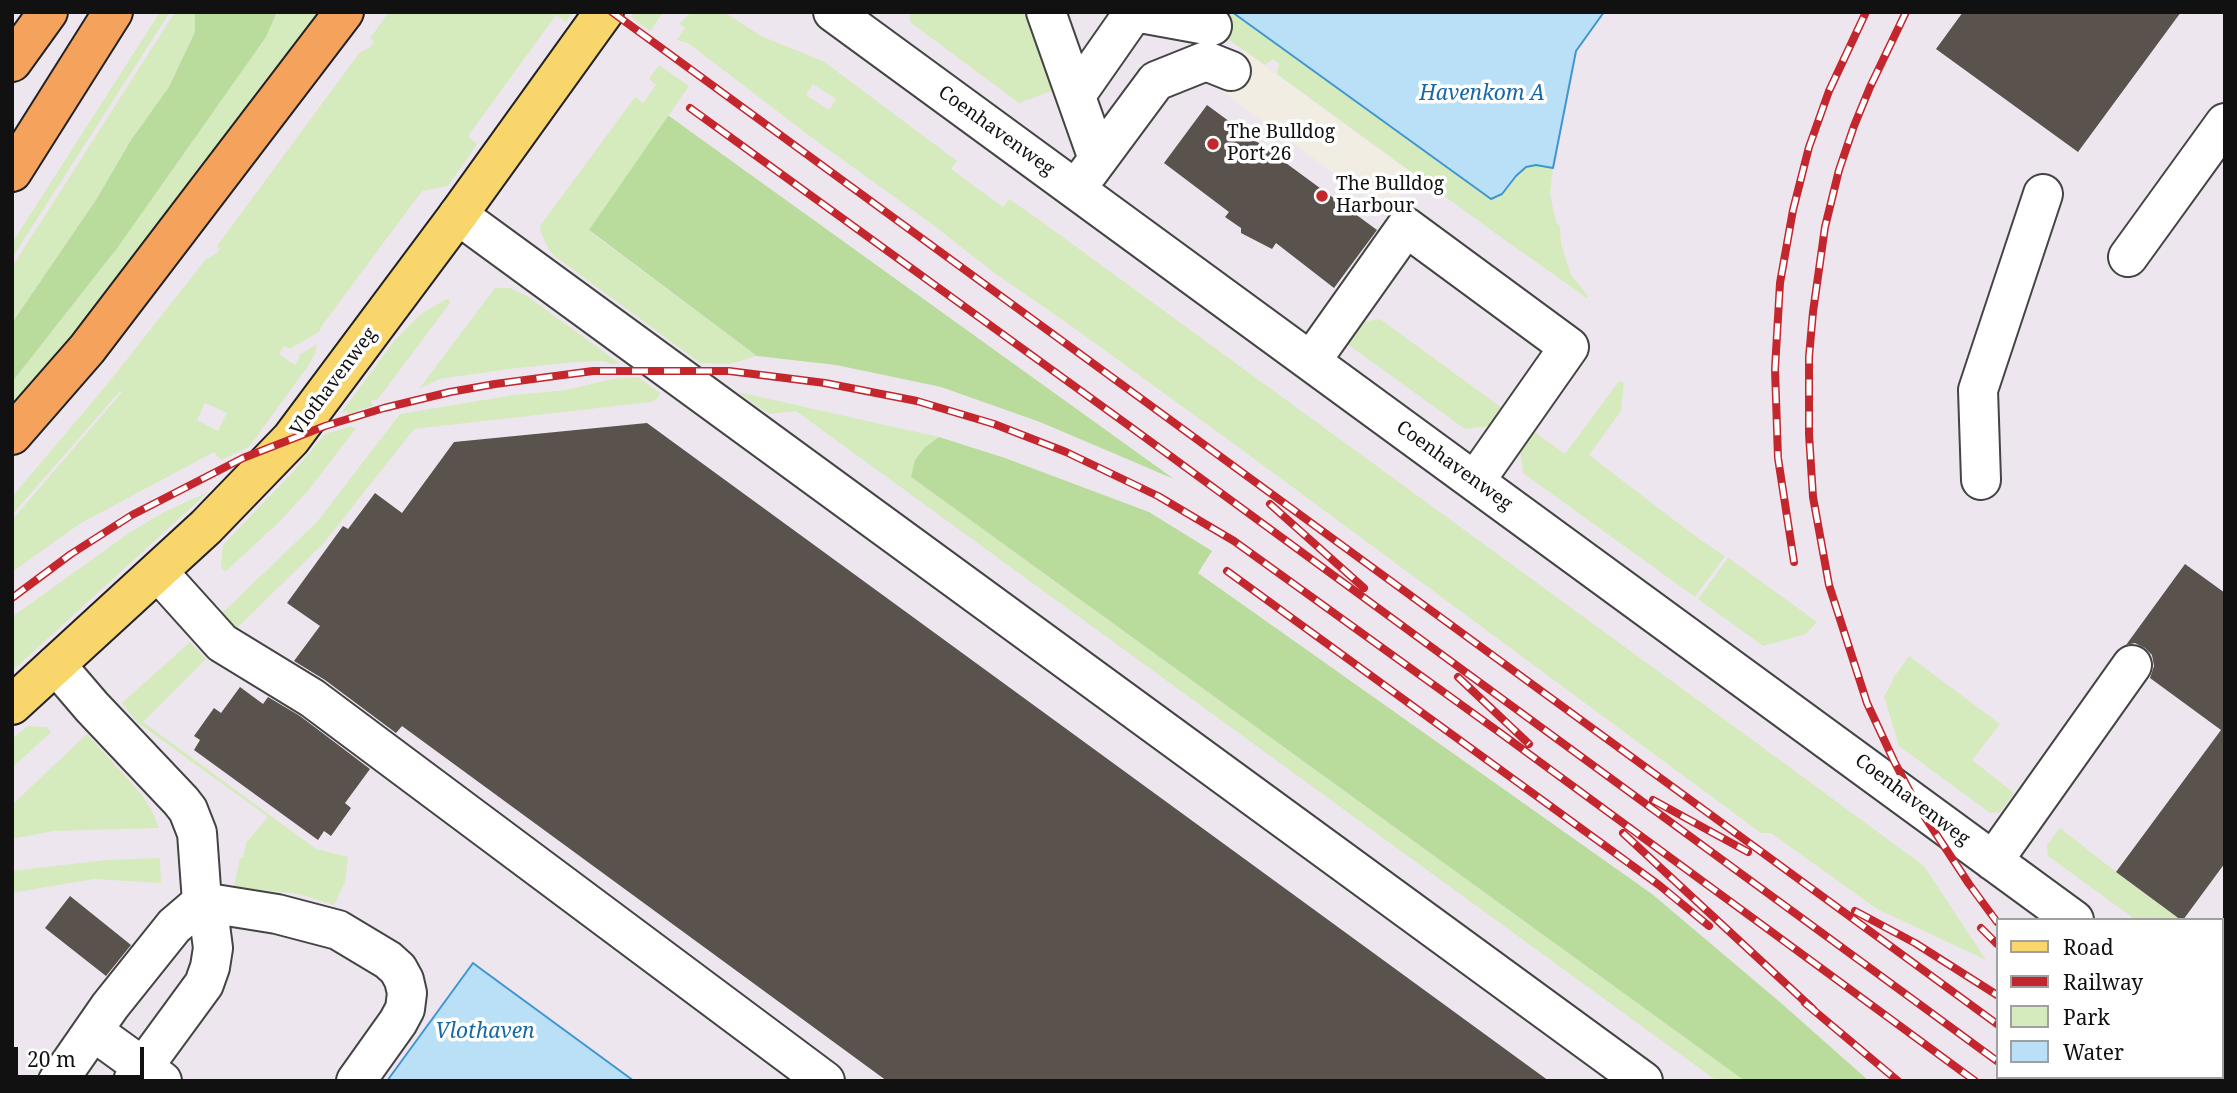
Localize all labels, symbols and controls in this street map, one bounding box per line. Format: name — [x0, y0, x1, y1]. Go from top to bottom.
street label: Coenhavenweg — [933, 81, 1059, 181]
water label: Havenkom A — [1419, 81, 1545, 107]
place label: The Bulldog Port 26 — [1227, 122, 1335, 166]
marker: The Bulldog Port 26 — [1205, 136, 1221, 152]
place label: The Bulldog Harbour — [1336, 174, 1444, 218]
marker: The Bulldog Harbour — [1314, 188, 1330, 204]
street label: Vlothavenweg — [286, 324, 382, 440]
street label: Coenhavenweg — [1391, 416, 1517, 516]
street label: Coenhavenweg — [1850, 749, 1974, 851]
legend — [1996, 918, 2223, 1079]
text: Road — [2063, 933, 2114, 961]
text: Railway — [2063, 968, 2143, 996]
text: Park — [2063, 1003, 2110, 1031]
water label: Vlothaven — [435, 1019, 535, 1045]
scale bar — [18, 1034, 147, 1078]
text: Water — [2063, 1038, 2124, 1066]
text: 20 m — [27, 1045, 76, 1073]

